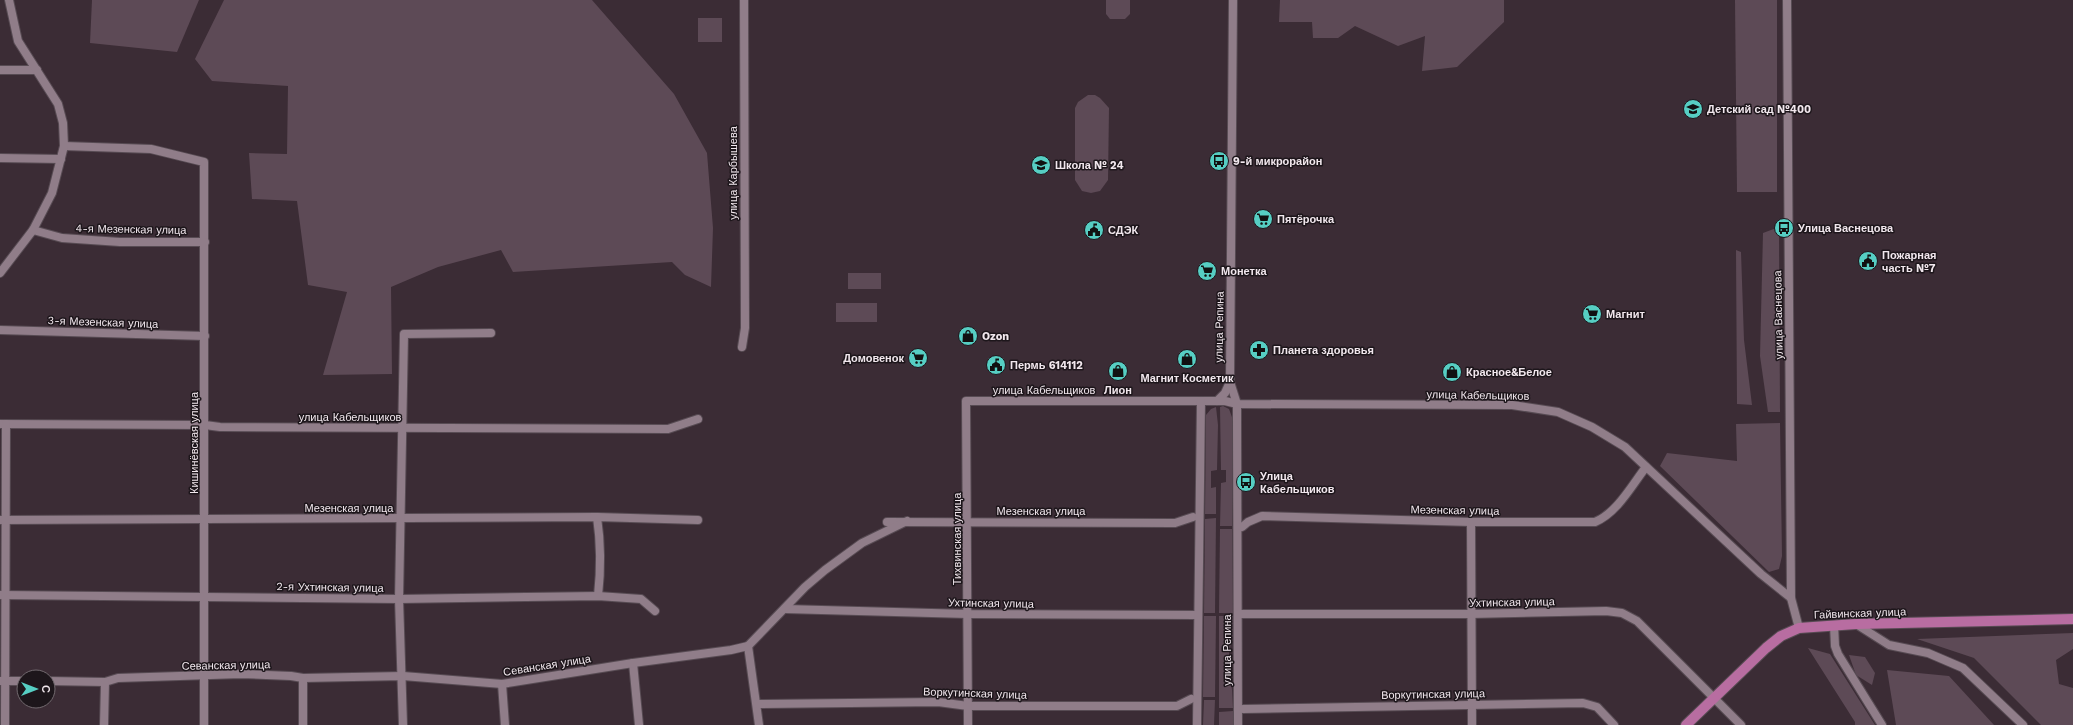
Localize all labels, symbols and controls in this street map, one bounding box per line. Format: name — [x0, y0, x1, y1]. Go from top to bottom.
school or university icon: Детский сад №400 — [1682, 98, 1704, 120]
place label: Детский сад №400 — [1707, 103, 1811, 116]
street label: улица Карбышева — [727, 125, 740, 220]
bus stop icon: 9-й микрорайон — [1208, 150, 1230, 172]
school or university icon: Школа № 24 — [1030, 154, 1052, 176]
place label: 9-й микрорайон — [1233, 155, 1322, 168]
place label: Школа № 24 — [1055, 159, 1124, 172]
supermarket icon: Пятёрочка — [1252, 208, 1274, 230]
place label: Пятёрочка — [1277, 213, 1335, 226]
bus stop icon: Улица Васнецова — [1773, 217, 1795, 239]
public building icon: СДЭК — [1083, 219, 1105, 241]
street label: 4-я Мезенская улица — [75, 222, 187, 237]
place label: Улица Васнецова — [1798, 222, 1894, 235]
place label: СДЭК — [1108, 224, 1138, 237]
place label: Пожарная часть №7 — [1882, 249, 1936, 275]
public building icon: Пожарная часть №7 — [1857, 250, 1879, 272]
supermarket icon: Монетка — [1196, 260, 1218, 282]
place label: Монетка — [1221, 265, 1267, 278]
street label: улица Васнецова — [1771, 269, 1786, 360]
street label: улица Репина — [1212, 290, 1227, 363]
supermarket icon: Магнит — [1581, 303, 1603, 325]
place label: Магнит — [1606, 308, 1645, 321]
street label: 3-я Мезенская улица — [47, 314, 159, 331]
shop icon: Ozon — [957, 325, 979, 347]
place label: Ozon — [982, 330, 1009, 343]
pharmacy icon: Планета здоровья — [1248, 339, 1270, 361]
place label: Планета здоровья — [1273, 344, 1374, 357]
supermarket icon: Домовенок — [907, 347, 929, 369]
shop icon: Магнит Косметик — [1176, 348, 1198, 370]
place label: Домовенок — [843, 352, 904, 365]
public building icon: Пермь 614112 — [985, 354, 1007, 376]
place label: Пермь 614112 — [1010, 359, 1083, 372]
shop icon: Лион — [1107, 360, 1129, 382]
shop icon: Красное&Белое — [1441, 361, 1463, 383]
place label: Красное&Белое — [1466, 366, 1552, 379]
place label: Магнит Косметик — [1140, 372, 1234, 385]
street label: улица Кабельщиков — [993, 384, 1095, 397]
place label: Лион — [1104, 384, 1132, 397]
street label: улица Кабельщиков — [1427, 388, 1530, 403]
street label: Кишинёвская улица — [188, 391, 201, 494]
street label: улица Кабельщиков — [299, 411, 401, 424]
place label: Улица Кабельщиков — [1260, 470, 1335, 496]
bus stop icon: Улица Кабельщиков — [1235, 471, 1257, 493]
street label: Тихвинская улица — [951, 492, 964, 585]
street label: Мезенская улица — [305, 502, 394, 515]
street label: Мезенская улица — [1410, 503, 1500, 518]
street label: Мезенская улица — [997, 505, 1086, 518]
street label: 2-я Ухтинская улица — [276, 580, 385, 595]
street label: Ухтинская улица — [1469, 595, 1556, 610]
street label: Ухтинская улица — [948, 596, 1035, 611]
street label: Гайвинская улица — [1814, 605, 1907, 622]
street label: улица Репина — [1221, 613, 1234, 686]
street label: Севанская улица — [502, 652, 593, 679]
street label: Севанская улица — [182, 658, 271, 673]
north arrow — [16, 669, 56, 709]
text: С — [39, 685, 52, 693]
street label: Воркутинская улица — [923, 685, 1028, 702]
street label: Воркутинская улица — [1381, 687, 1486, 702]

